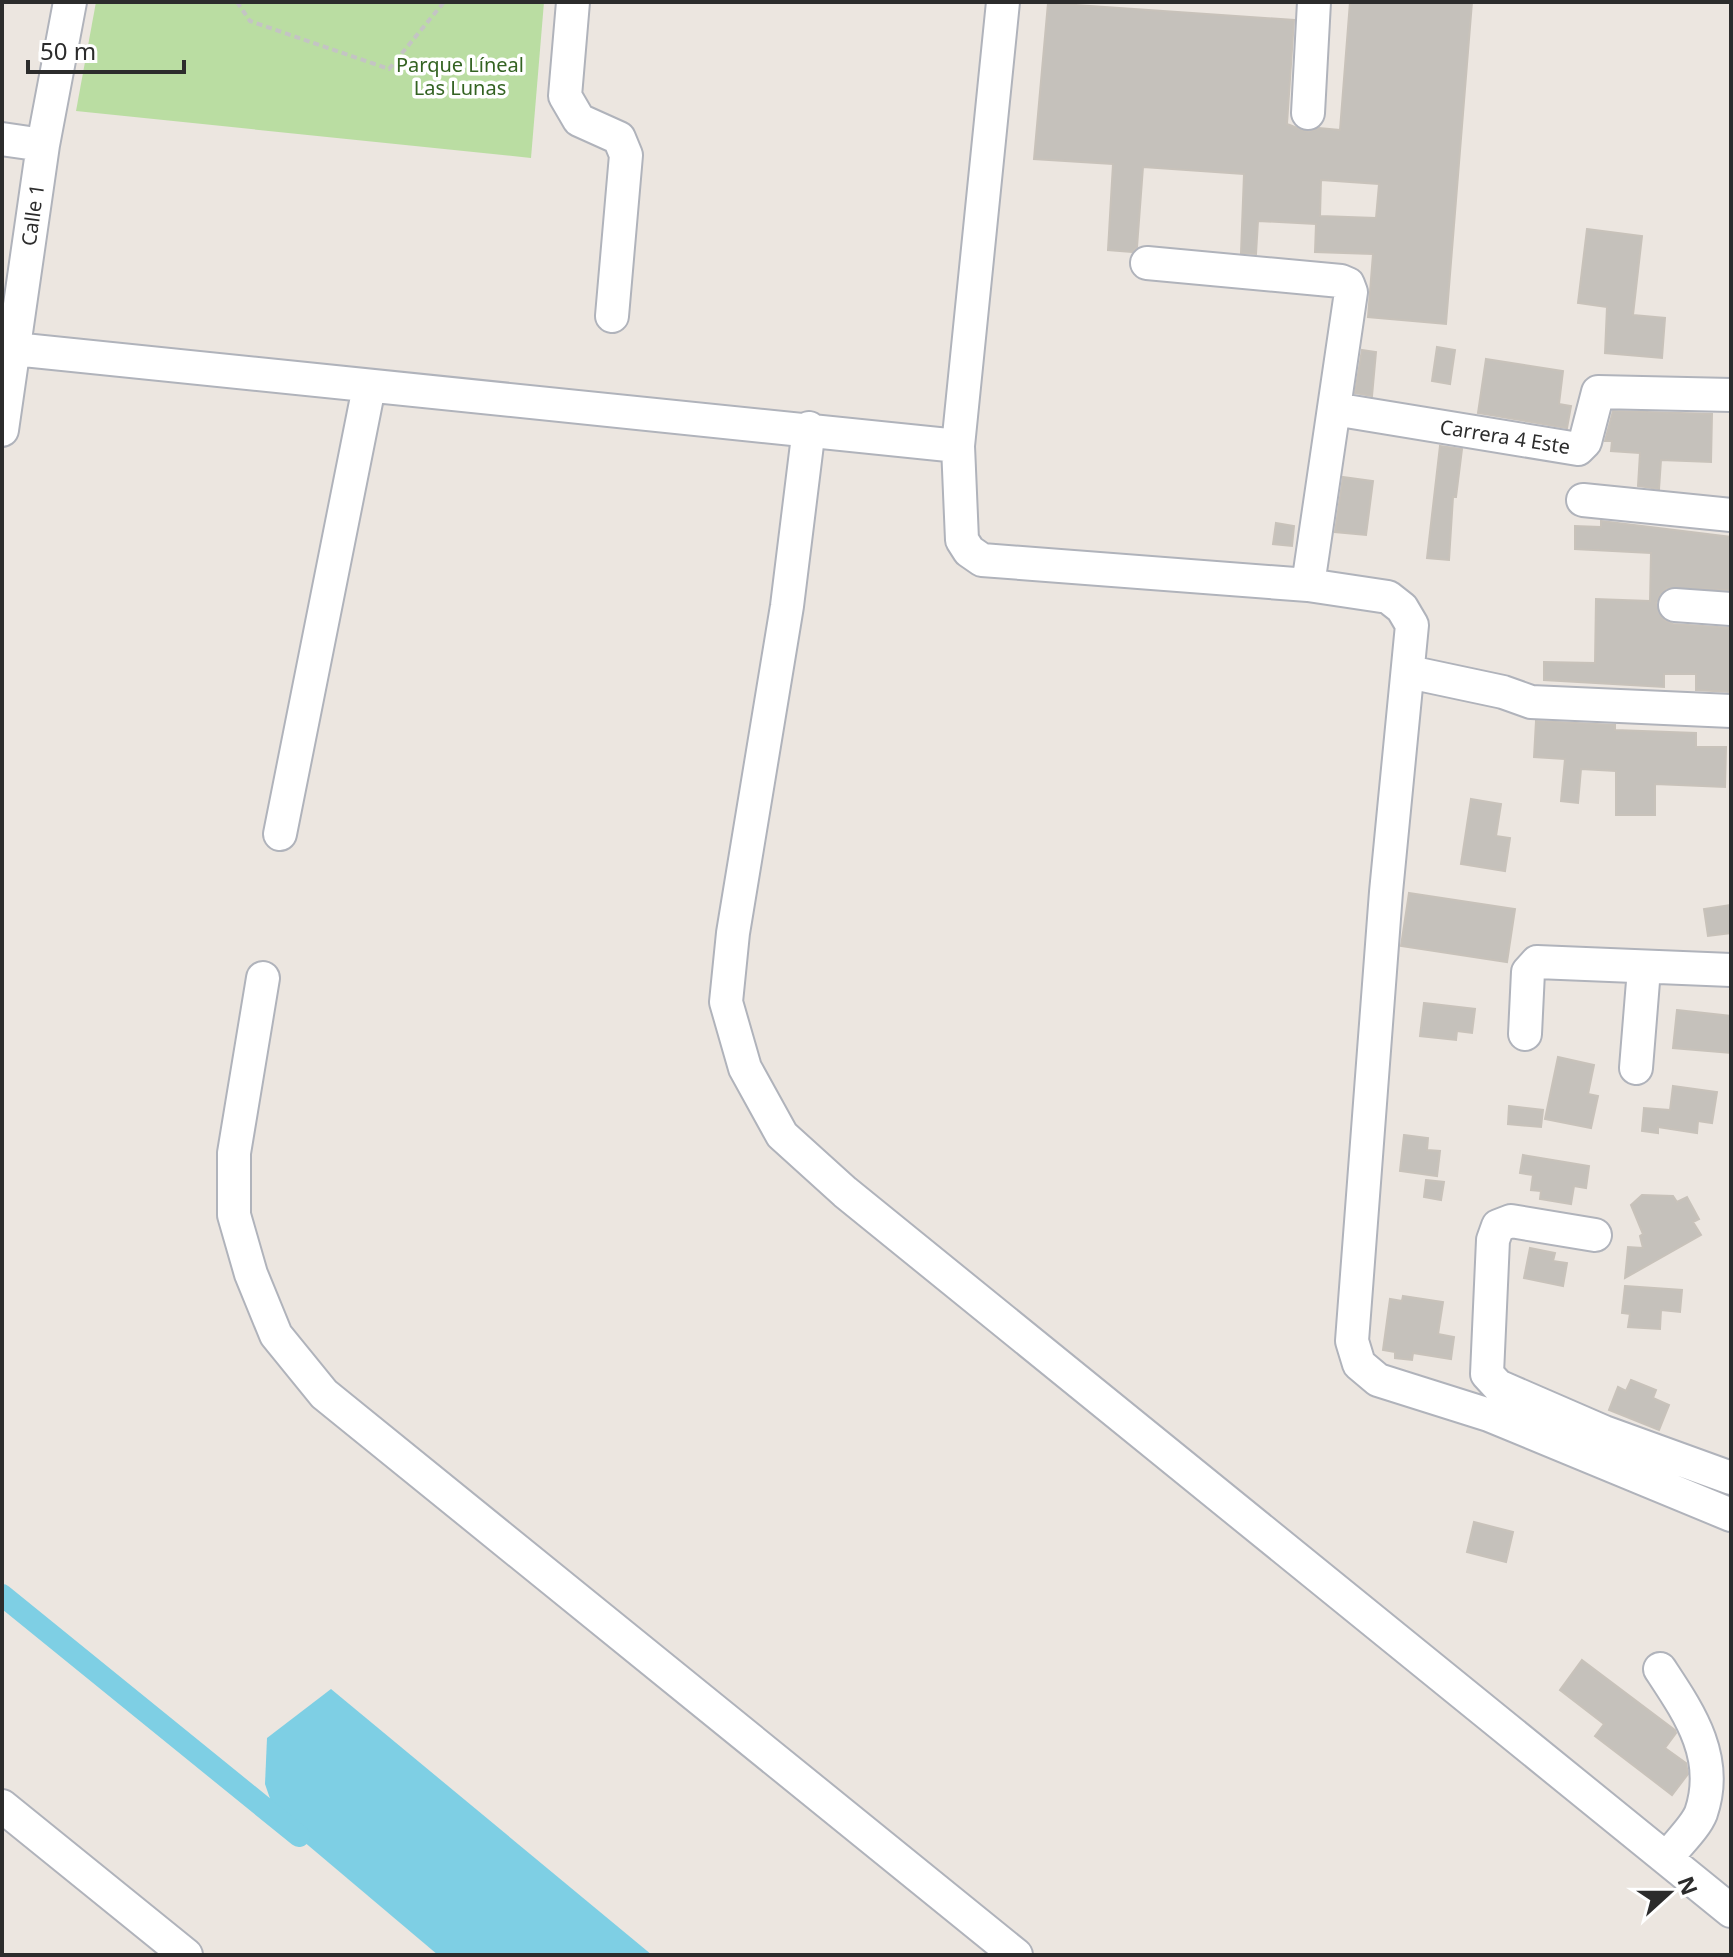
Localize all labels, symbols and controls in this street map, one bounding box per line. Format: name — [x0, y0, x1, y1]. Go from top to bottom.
scale bar — [28, 24, 184, 74]
text: 50 m — [40, 34, 96, 67]
park label: Parque Líneal Las Lunas — [396, 51, 524, 101]
street label: Calle 1 — [15, 182, 50, 248]
street label: Carrera 4 Este — [1438, 413, 1572, 460]
north arrow — [1629, 1853, 1709, 1933]
text: N — [1671, 1872, 1706, 1899]

